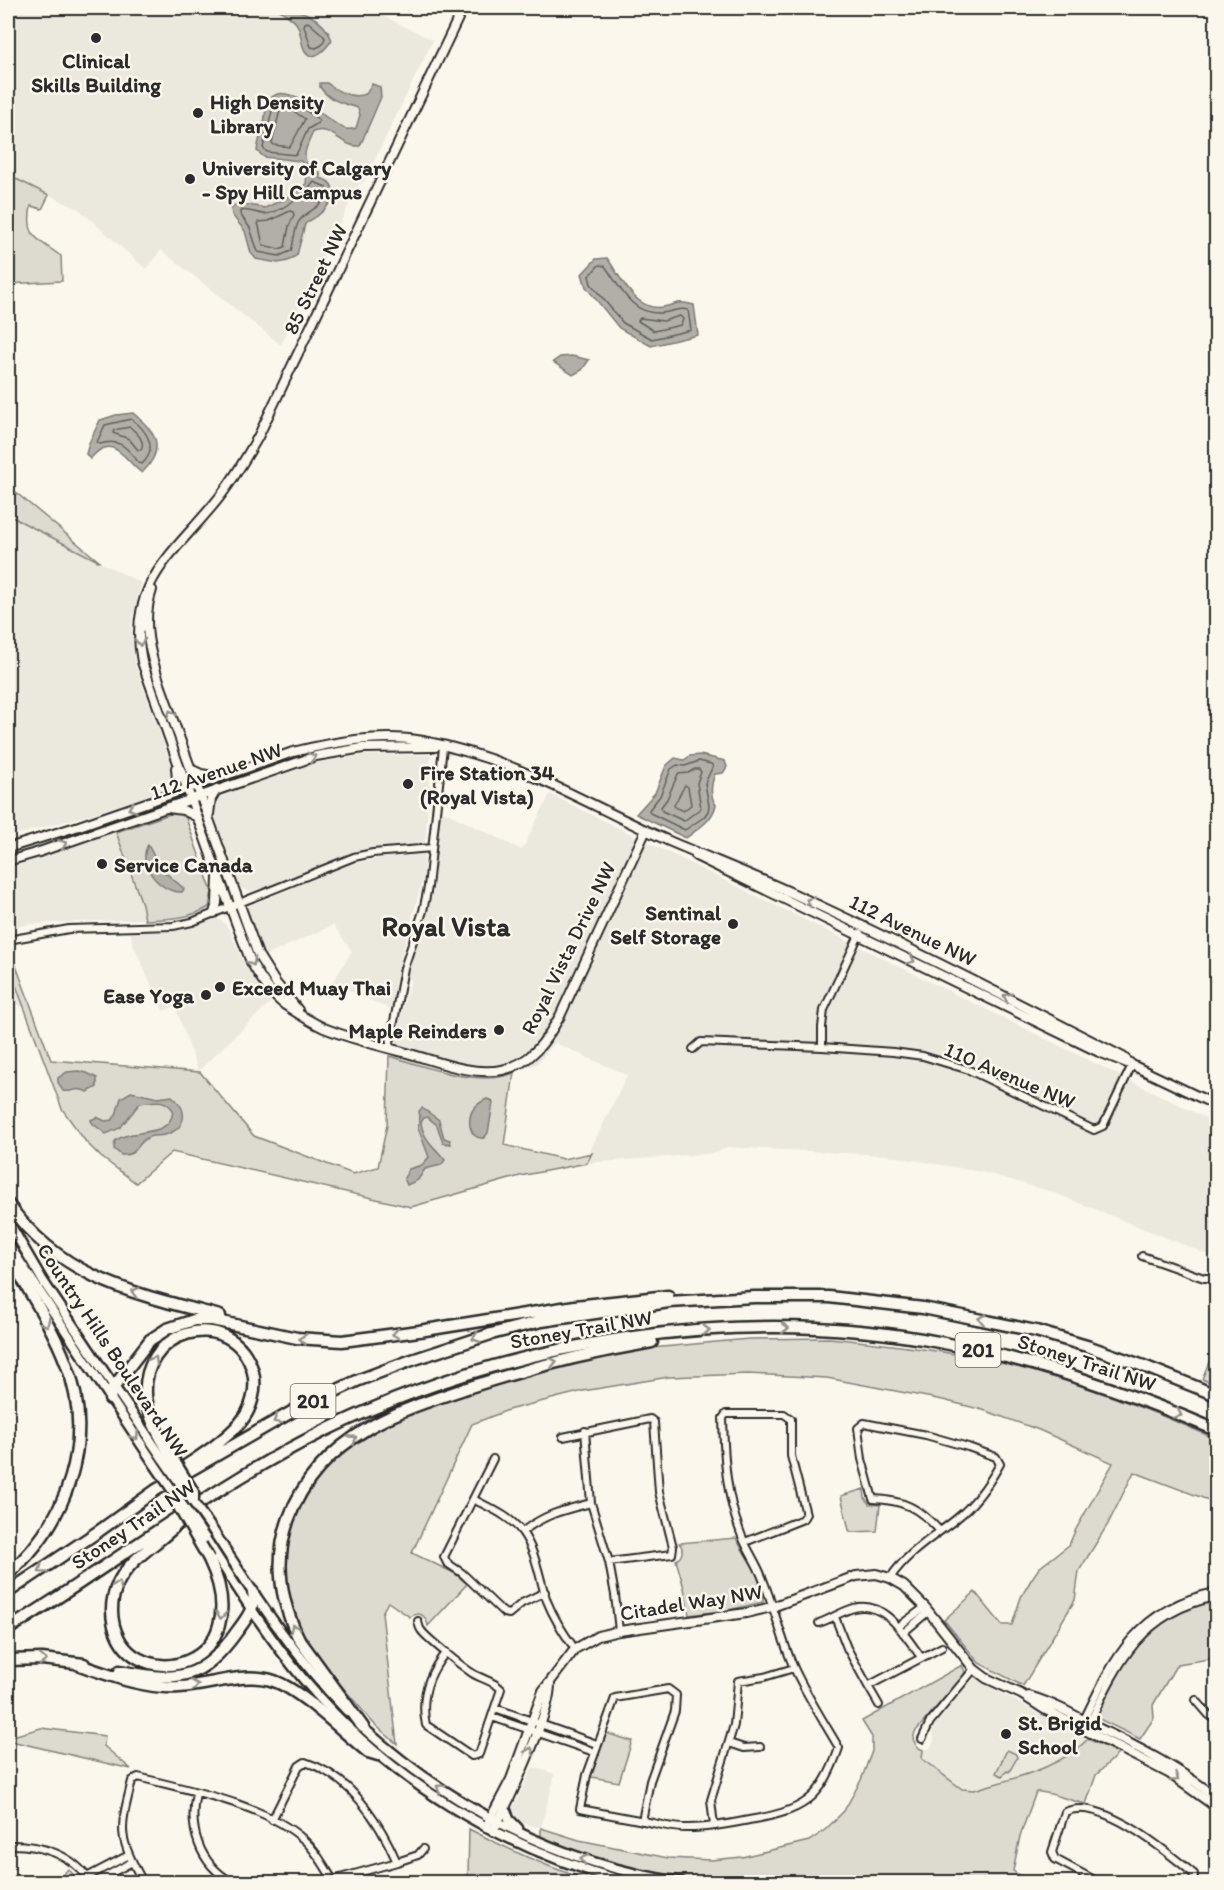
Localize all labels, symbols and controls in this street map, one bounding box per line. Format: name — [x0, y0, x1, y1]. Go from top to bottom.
marker: Clinical Skills Building — [89, 31, 103, 45]
place label: Clinical Skills Building — [31, 48, 161, 98]
place label: High Density Library — [210, 89, 325, 139]
marker: High Density Library — [191, 106, 205, 120]
place label: University of Calgary - Spy Hill Campus — [202, 155, 392, 205]
marker: University of Calgary - Spy Hill Campus — [183, 172, 197, 186]
street label: 85 Street NW — [278, 220, 352, 338]
one-way arrow — [133, 637, 146, 646]
one-way arrow — [165, 709, 178, 720]
street label: 112 Avenue NW — [147, 737, 285, 805]
one-way arrow — [306, 752, 317, 764]
place label: Fire Station 34 (Royal Vista) — [420, 760, 555, 810]
marker: Fire Station 34 (Royal Vista) — [401, 777, 415, 791]
one-way arrow — [127, 801, 138, 814]
one-way arrow — [57, 838, 68, 851]
place label: Service Canada — [114, 852, 254, 877]
marker: Service Canada — [95, 857, 109, 871]
street label: Royal Vista Drive NW — [515, 858, 621, 1038]
street label: 112 Avenue NW — [846, 889, 980, 971]
one-way arrow — [806, 897, 817, 909]
place label: Sentinal Self Storage — [610, 900, 722, 950]
district label: Royal Vista — [382, 910, 511, 943]
marker: Sentinal Self Storage — [726, 917, 740, 931]
one-way arrow — [905, 953, 916, 965]
one-way arrow — [245, 955, 256, 966]
place label: Exceed Muay Thai — [232, 975, 391, 1001]
marker: Exceed Muay Thai — [213, 980, 227, 994]
place label: Ease Yoga — [103, 983, 195, 1009]
marker: Ease Yoga — [199, 988, 213, 1002]
one-way arrow — [1003, 993, 1014, 1005]
place label: Maple Reinders — [348, 1018, 487, 1044]
marker: Maple Reinders — [492, 1023, 506, 1037]
street label: 110 Avenue NW — [941, 1036, 1079, 1114]
street label: Country Hills Boulevard NW — [32, 1238, 194, 1462]
one-way arrow — [130, 1287, 141, 1299]
street label: Stoney Trail NW — [508, 1304, 654, 1354]
one-way arrow — [977, 1313, 987, 1326]
one-way arrow — [39, 1317, 50, 1327]
one-way arrow — [781, 1322, 790, 1334]
one-way arrow — [701, 1324, 710, 1337]
one-way arrow — [392, 1327, 401, 1339]
street label: Stoney Trail NW — [1015, 1328, 1159, 1396]
one-way arrow — [471, 1331, 482, 1343]
one-way arrow — [299, 1333, 308, 1346]
road number: 201 — [956, 1333, 1000, 1367]
one-way arrow — [147, 1355, 159, 1366]
one-way arrow — [548, 1357, 558, 1370]
road number: 201 — [290, 1384, 336, 1418]
one-way arrow — [1172, 1406, 1183, 1418]
one-way arrow — [272, 1413, 283, 1424]
one-way arrow — [128, 1429, 139, 1440]
one-way arrow — [346, 1435, 357, 1446]
street label: Stoney Trail NW — [66, 1473, 200, 1575]
one-way arrow — [37, 1563, 48, 1574]
street label: Citadel Way NW — [618, 1578, 764, 1626]
one-way arrow — [111, 1580, 123, 1591]
one-way arrow — [215, 1610, 228, 1619]
one-way arrow — [289, 1623, 301, 1634]
one-way arrow — [39, 1653, 48, 1666]
one-way arrow — [190, 1680, 200, 1692]
place label: St. Brigid School — [1018, 1710, 1102, 1759]
marker: St. Brigid School — [999, 1727, 1013, 1741]
one-way arrow — [523, 1746, 536, 1757]
one-way arrow — [1168, 1771, 1179, 1782]
one-way arrow — [436, 1784, 447, 1795]
one-way arrow — [579, 1853, 590, 1866]

